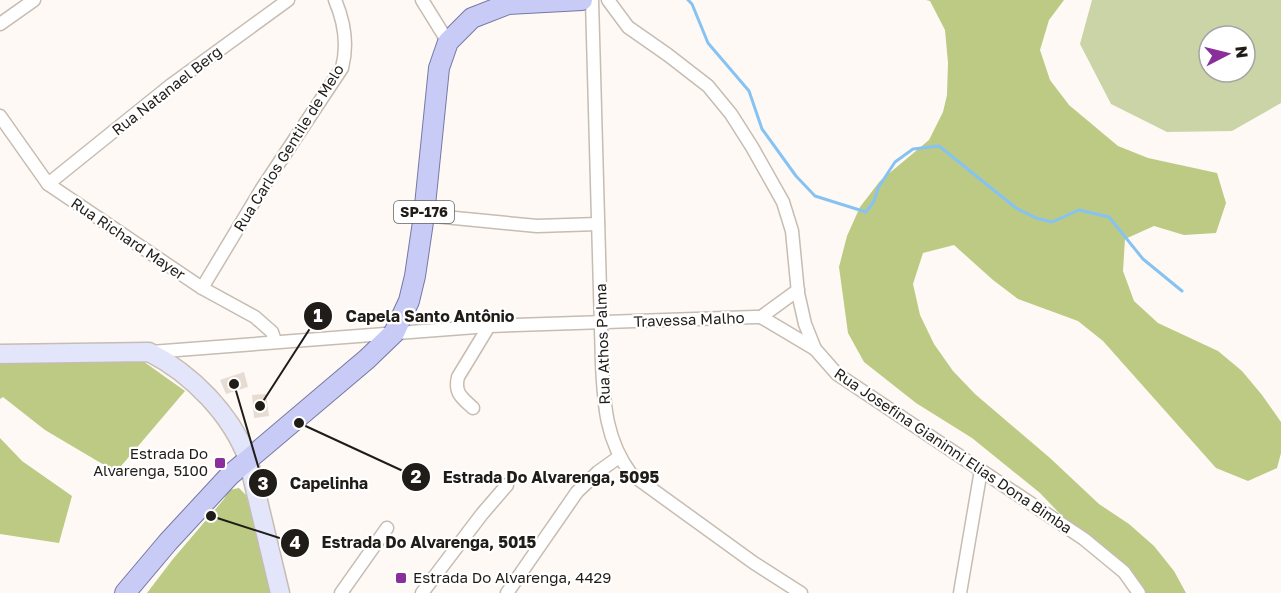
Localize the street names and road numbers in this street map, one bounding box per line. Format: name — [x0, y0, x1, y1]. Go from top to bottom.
street label: Rua Natanael Berg — [108, 42, 225, 139]
street label: Rua Carlos Gentile de Melo — [229, 61, 347, 234]
street label: Rua Richard Mayer — [68, 193, 189, 283]
road number: SP-176 — [394, 201, 454, 223]
street label: Rua Athos Palma — [591, 283, 613, 405]
street label: Travessa Malho — [633, 308, 745, 330]
street label: Rua Josefina Gianinni Elias Dona Bimba — [831, 364, 1076, 537]

